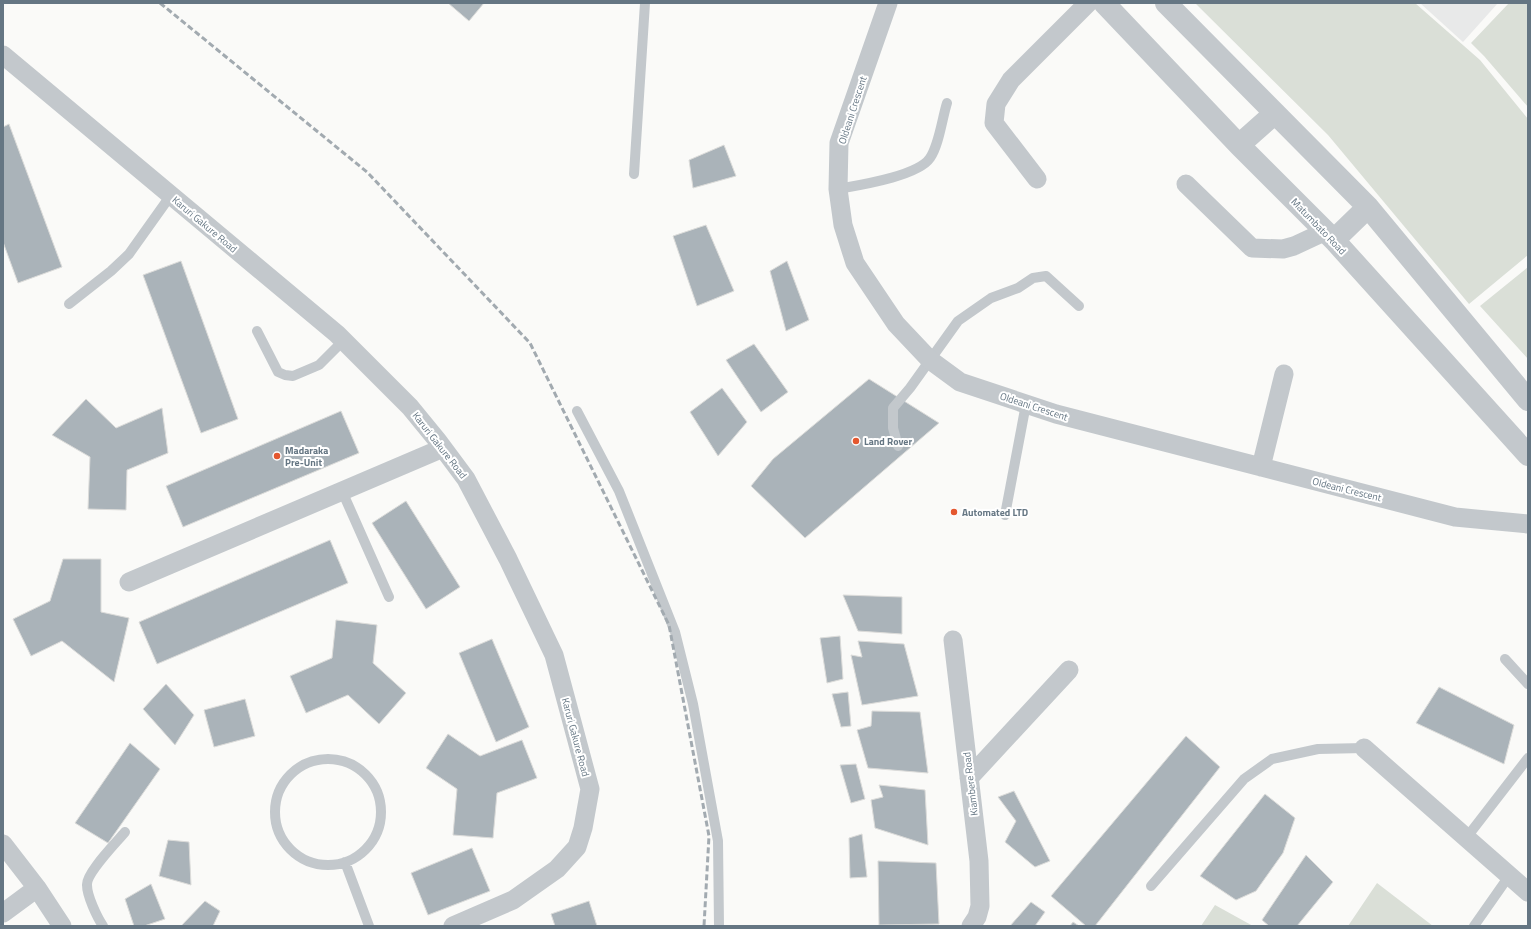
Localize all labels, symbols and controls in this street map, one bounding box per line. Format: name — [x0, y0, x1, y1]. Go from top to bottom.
street label: Oldeani Crescent — [834, 74, 871, 146]
street label: Karuri Gakure Road — [169, 193, 240, 256]
street label: Matumbato Road — [1288, 195, 1350, 258]
street label: Oldeani Crescent — [998, 388, 1070, 425]
street label: Karuri Gakure Road — [409, 409, 470, 482]
place label: Land Rover — [864, 434, 912, 449]
marker: Land Rover — [851, 436, 861, 446]
place label: Madaraka Pre-Unit — [285, 443, 328, 470]
marker: Madaraka Pre-Unit — [272, 451, 282, 461]
street label: Oldeani Crescent — [1311, 474, 1383, 505]
place label: Automated LTD — [962, 505, 1028, 520]
marker: Automated LTD — [949, 507, 959, 517]
street label: Karuri Gakure Road — [558, 696, 593, 778]
street label: Kiambere Road — [959, 751, 982, 817]

